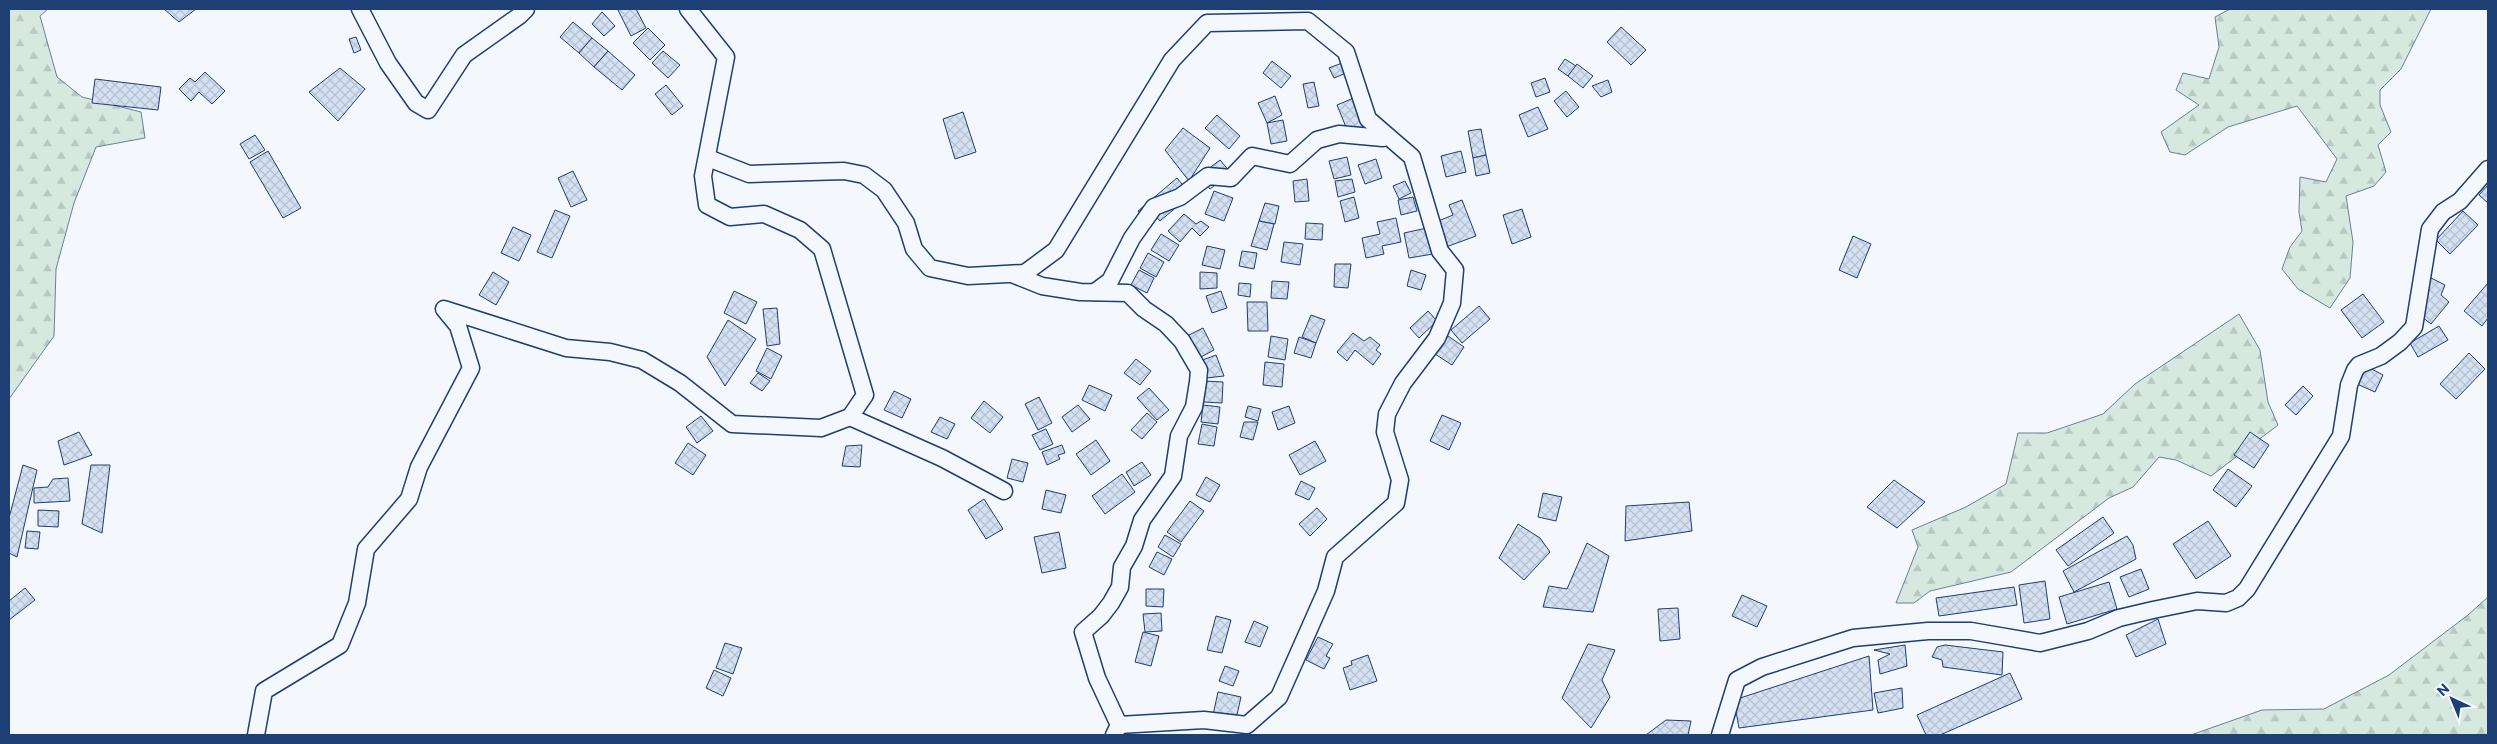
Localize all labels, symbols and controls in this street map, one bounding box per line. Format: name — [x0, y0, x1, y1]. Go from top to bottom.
north arrow — [2427, 674, 2477, 724]
text: N — [2433, 680, 2452, 699]

